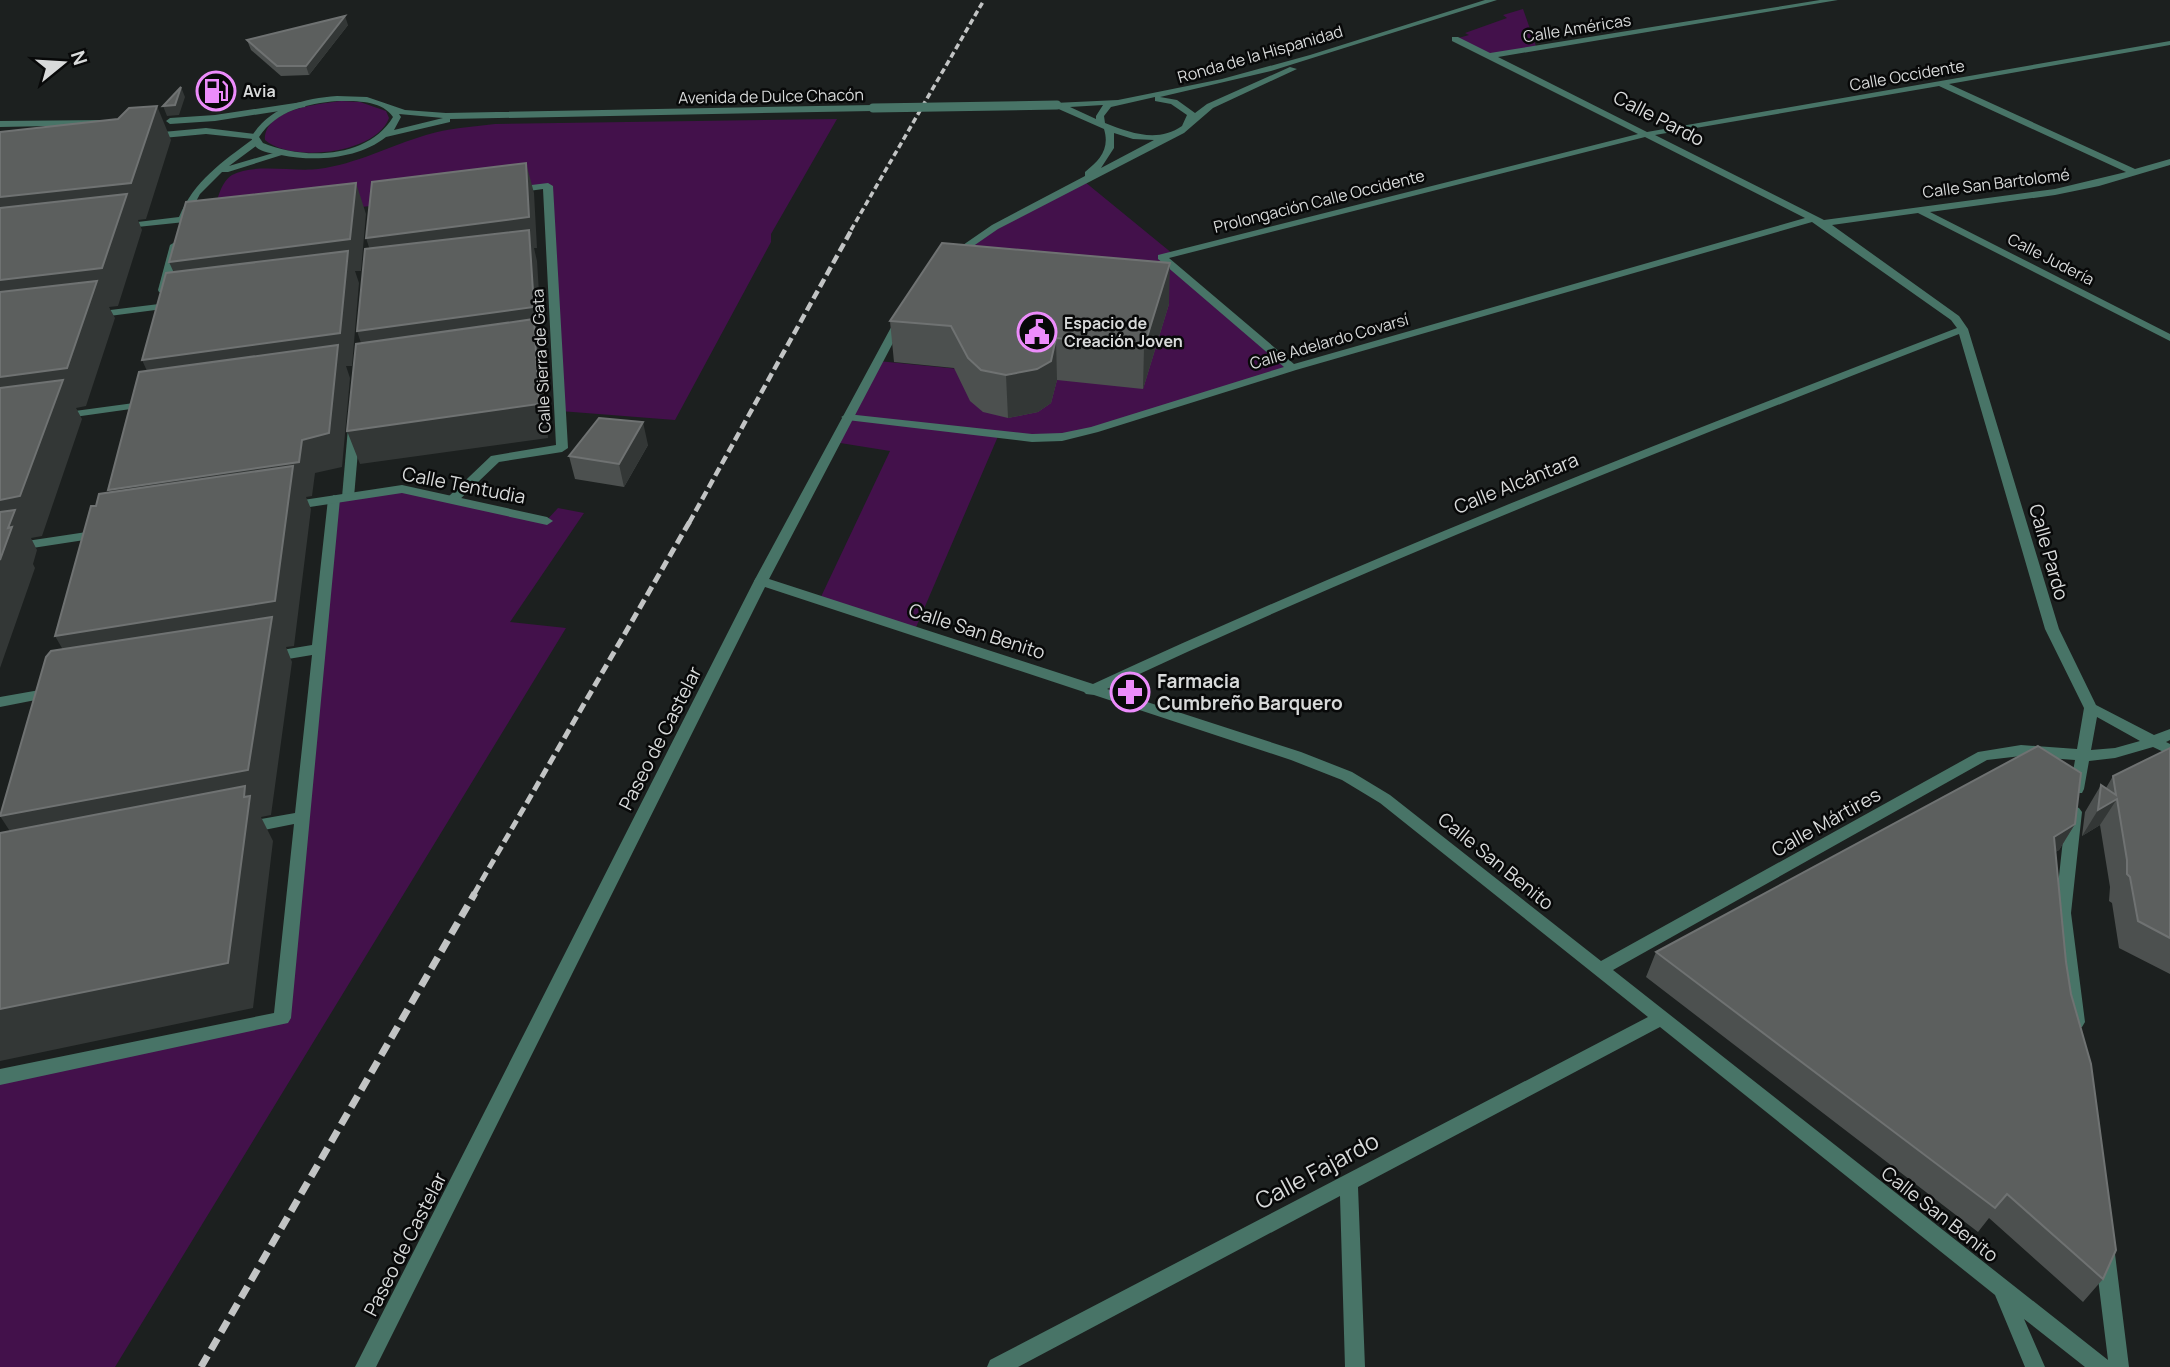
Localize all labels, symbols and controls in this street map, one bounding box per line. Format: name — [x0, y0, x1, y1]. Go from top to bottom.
street label: Calle Américas — [1521, 9, 1633, 47]
street label: Ronda de la Hispanidad — [1175, 20, 1345, 88]
north arrow — [28, 28, 98, 98]
text: N — [65, 47, 94, 68]
street label: Calle Occidente — [1848, 54, 1966, 96]
fuel station icon: Avia — [195, 70, 237, 112]
place label: Avia — [243, 80, 276, 102]
street label: Avenida de Dulce Chacón — [678, 83, 864, 109]
street label: Calle Pardo — [1609, 84, 1709, 152]
street label: Calle San Bartolomé — [1921, 163, 2071, 203]
street label: Prolongación Calle Occidente — [1211, 164, 1427, 238]
street label: Calle Judería — [2004, 228, 2098, 290]
street label: Calle Sierra de Gata — [526, 288, 556, 434]
street label: Calle Adelardo Covarsí — [1247, 308, 1411, 374]
public building icon: Espacio de Creación Joven — [1016, 311, 1058, 353]
place label: Espacio de Creación Joven — [1064, 312, 1183, 352]
street label: Calle Alcántara — [1450, 446, 1582, 520]
street label: Calle Tentudia — [400, 460, 528, 510]
street label: Calle Pardo — [2023, 501, 2075, 603]
street label: Calle San Benito — [905, 597, 1049, 665]
street label: Paseo de Castelar — [613, 662, 708, 814]
place label: Farmacia Cumbreño Barquero — [1157, 668, 1343, 716]
pharmacy icon: Farmacia Cumbreño Barquero — [1109, 671, 1151, 713]
street label: Calle Mártires — [1767, 781, 1885, 863]
street label: Calle San Benito — [1433, 806, 1559, 916]
street label: Calle Fajardo — [1249, 1124, 1384, 1216]
street label: Calle San Benito — [1876, 1160, 2004, 1268]
street label: Paseo de Castelar — [358, 1168, 453, 1320]

